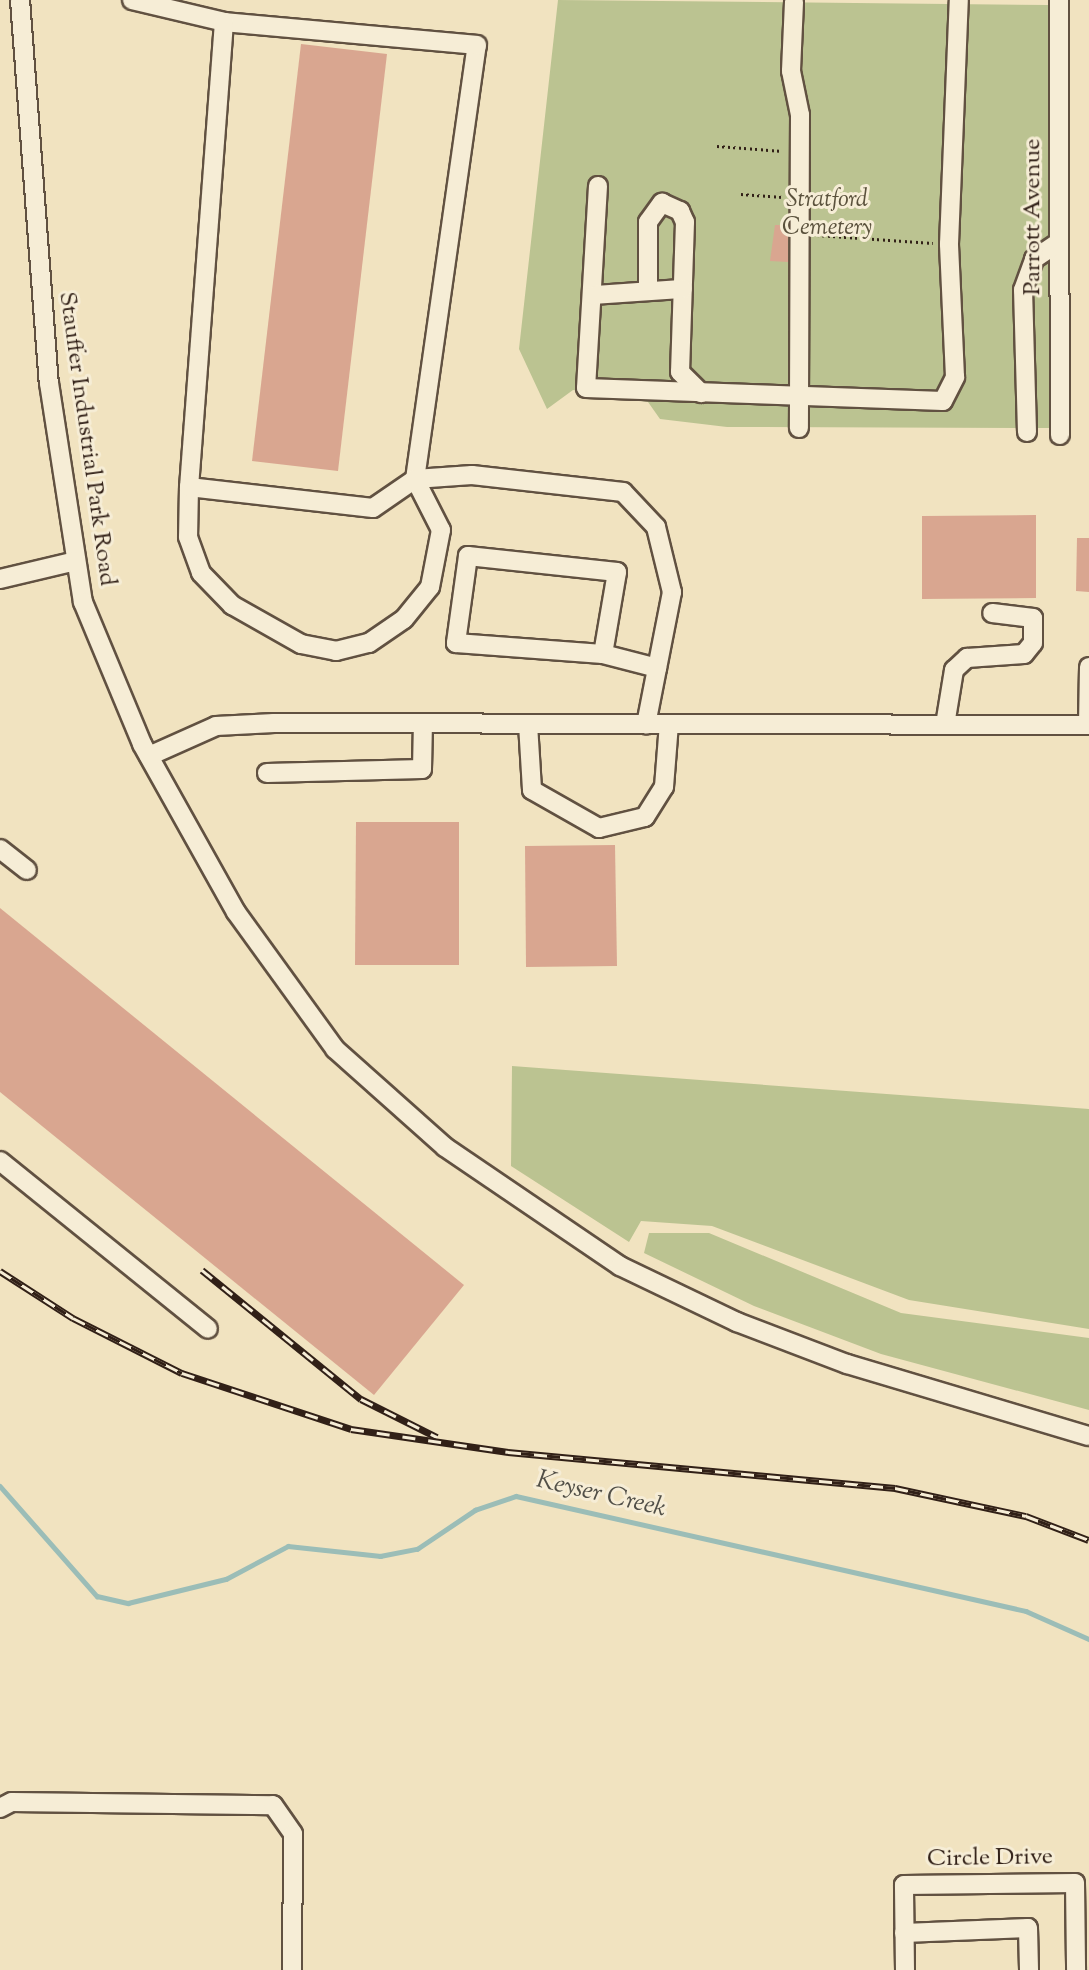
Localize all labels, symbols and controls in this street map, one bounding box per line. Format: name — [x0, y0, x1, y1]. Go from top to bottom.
street label: Parrott Avenue — [1020, 139, 1048, 295]
park label: Stratford Cemetery — [782, 187, 872, 243]
street label: Stauffer Industrial Park Road — [51, 290, 121, 588]
water label: Keyser Creek — [533, 1465, 669, 1525]
street label: Circle Drive — [927, 1844, 1053, 1874]

